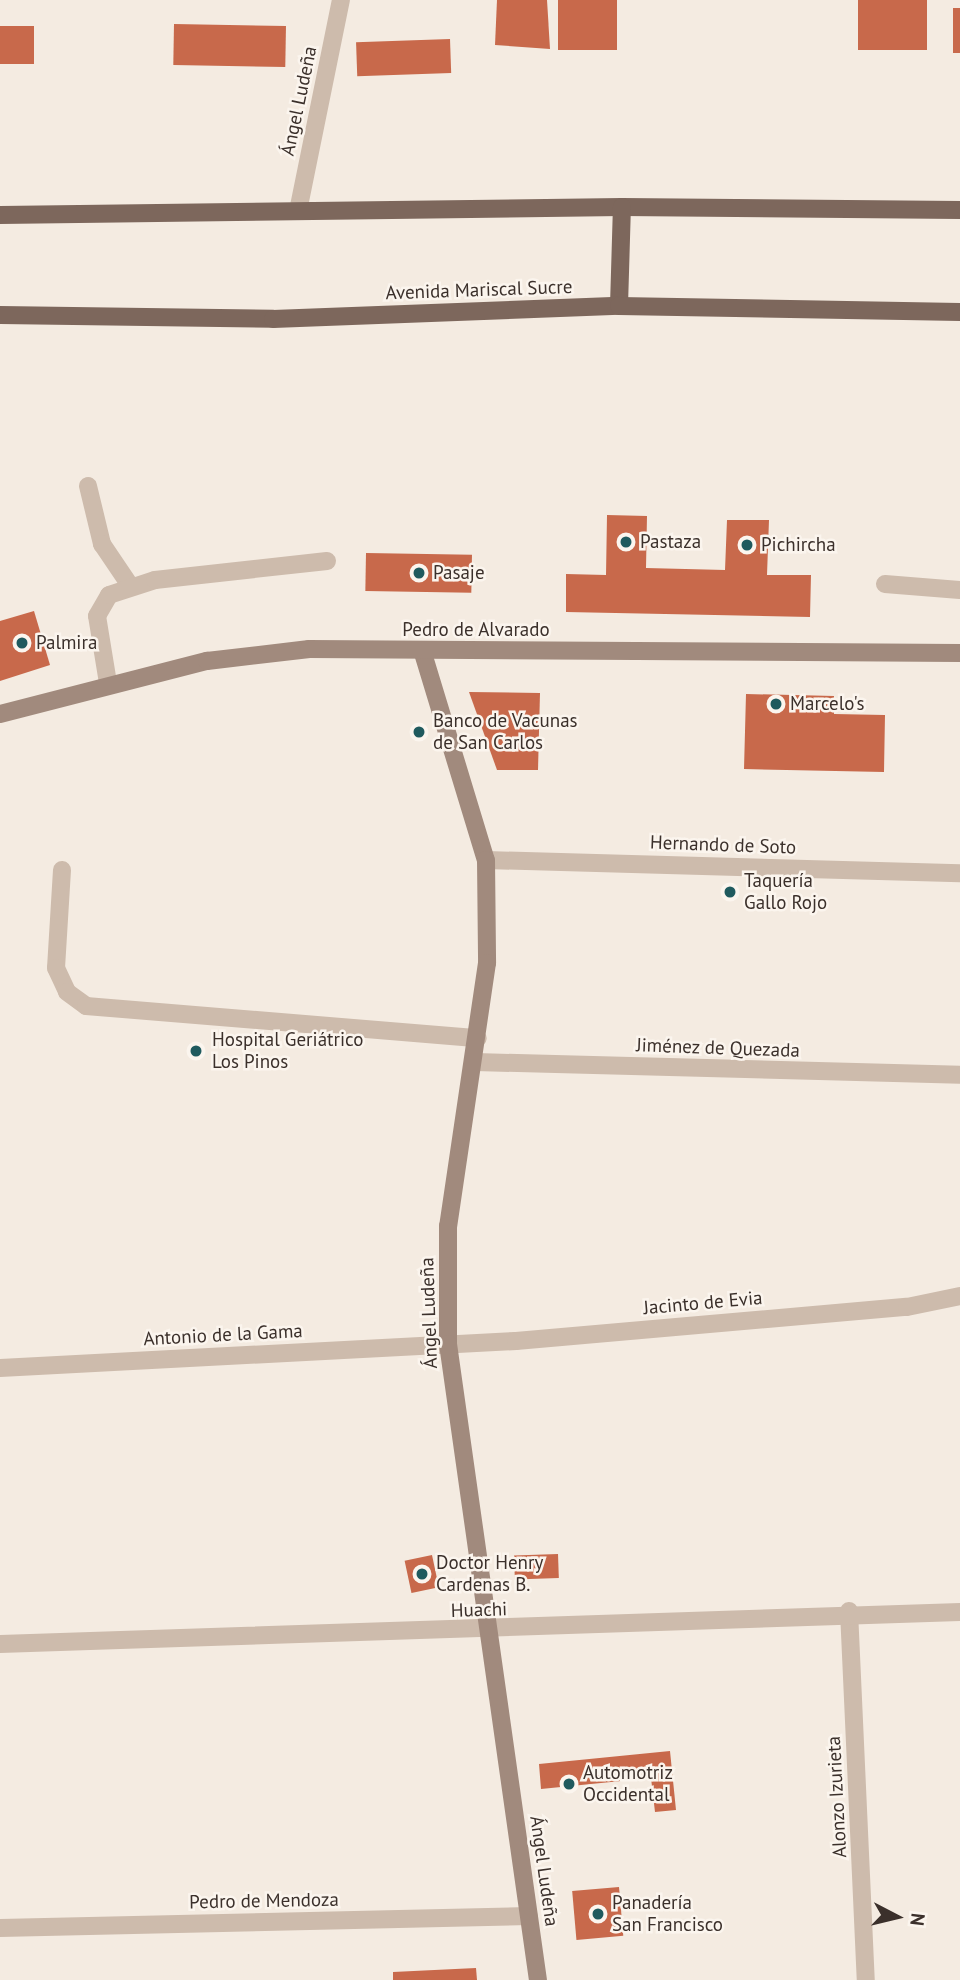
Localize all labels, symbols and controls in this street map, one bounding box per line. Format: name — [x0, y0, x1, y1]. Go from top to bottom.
street label: Ángel Ludeña — [276, 44, 322, 158]
street label: Avenida Mariscal Sucre — [385, 275, 573, 305]
place label: Pastaza — [640, 531, 701, 553]
marker: Pastaza — [618, 534, 634, 550]
place label: Pichircha — [761, 534, 836, 556]
marker: Pichircha — [739, 537, 755, 553]
place label: Pasaje — [433, 562, 485, 584]
marker: Pasaje — [411, 565, 427, 581]
street label: Pedro de Alvarado — [402, 619, 550, 641]
place label: Palmira — [36, 632, 97, 654]
marker: Palmira — [14, 635, 30, 651]
place label: Marcelo's — [790, 693, 864, 715]
marker: Marcelo's — [768, 696, 784, 712]
place label: Banco de Vacunas de San Carlos — [433, 710, 578, 754]
marker: Banco de Vacunas de San Carlos — [411, 724, 427, 740]
street label: Hernando de Soto — [650, 831, 796, 859]
place label: Taquería Gallo Rojo — [744, 870, 827, 914]
marker: Taquería Gallo Rojo — [722, 884, 738, 900]
place label: Hospital Geriátrico Los Pinos — [212, 1029, 363, 1073]
street label: Jiménez de Quezada — [636, 1034, 800, 1062]
marker: Hospital Geriátrico Los Pinos — [186, 1041, 206, 1061]
street label: Ángel Ludeña — [416, 1257, 442, 1369]
street label: Jacinto de Evia — [643, 1286, 763, 1320]
street label: Antonio de la Gama — [143, 1319, 303, 1351]
place label: Doctor Henry Cardenas B. — [436, 1552, 543, 1596]
marker: Doctor Henry Cardenas B. — [414, 1566, 430, 1582]
street label: Huachi — [450, 1598, 508, 1622]
street label: Alonzo Izurieta — [822, 1735, 852, 1859]
place label: Automotriz Occidental — [583, 1762, 673, 1806]
marker: Automotriz Occidental — [561, 1776, 577, 1792]
street label: Ángel Ludeña — [525, 1814, 563, 1928]
north arrow — [862, 1882, 932, 1952]
street label: Pedro de Mendoza — [189, 1888, 339, 1914]
place label: Panadería San Francisco — [612, 1892, 723, 1936]
marker: Panadería San Francisco — [590, 1906, 606, 1922]
text: N — [905, 1912, 931, 1927]

